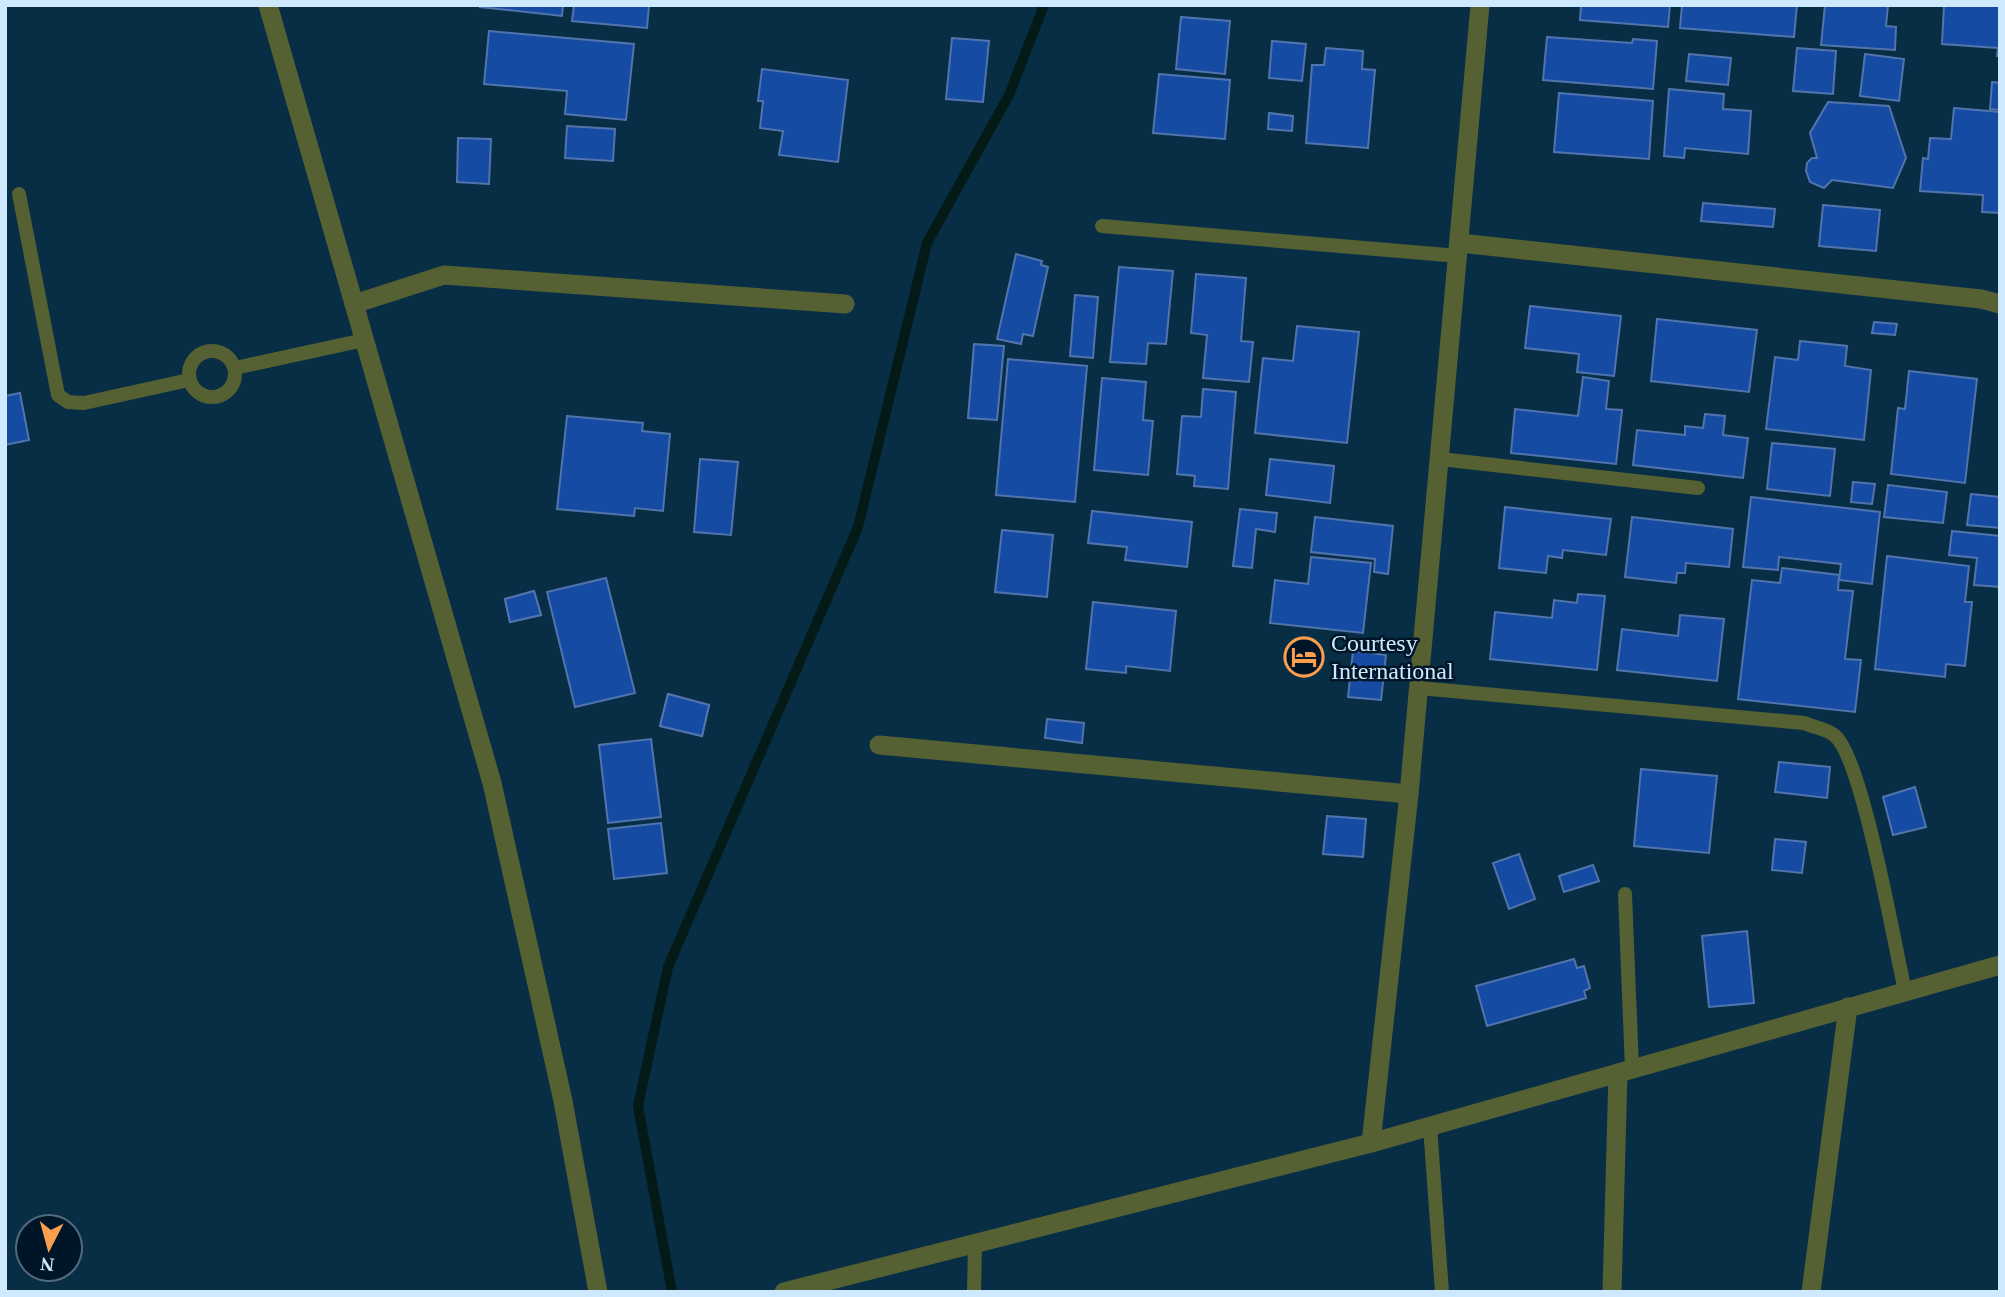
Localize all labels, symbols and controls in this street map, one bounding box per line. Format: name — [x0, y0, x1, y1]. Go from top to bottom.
place label: Courtesy International — [1331, 630, 1454, 684]
hotel icon: Courtesy International — [1283, 636, 1325, 678]
north arrow — [14, 1213, 84, 1283]
text: N — [39, 1253, 55, 1276]

